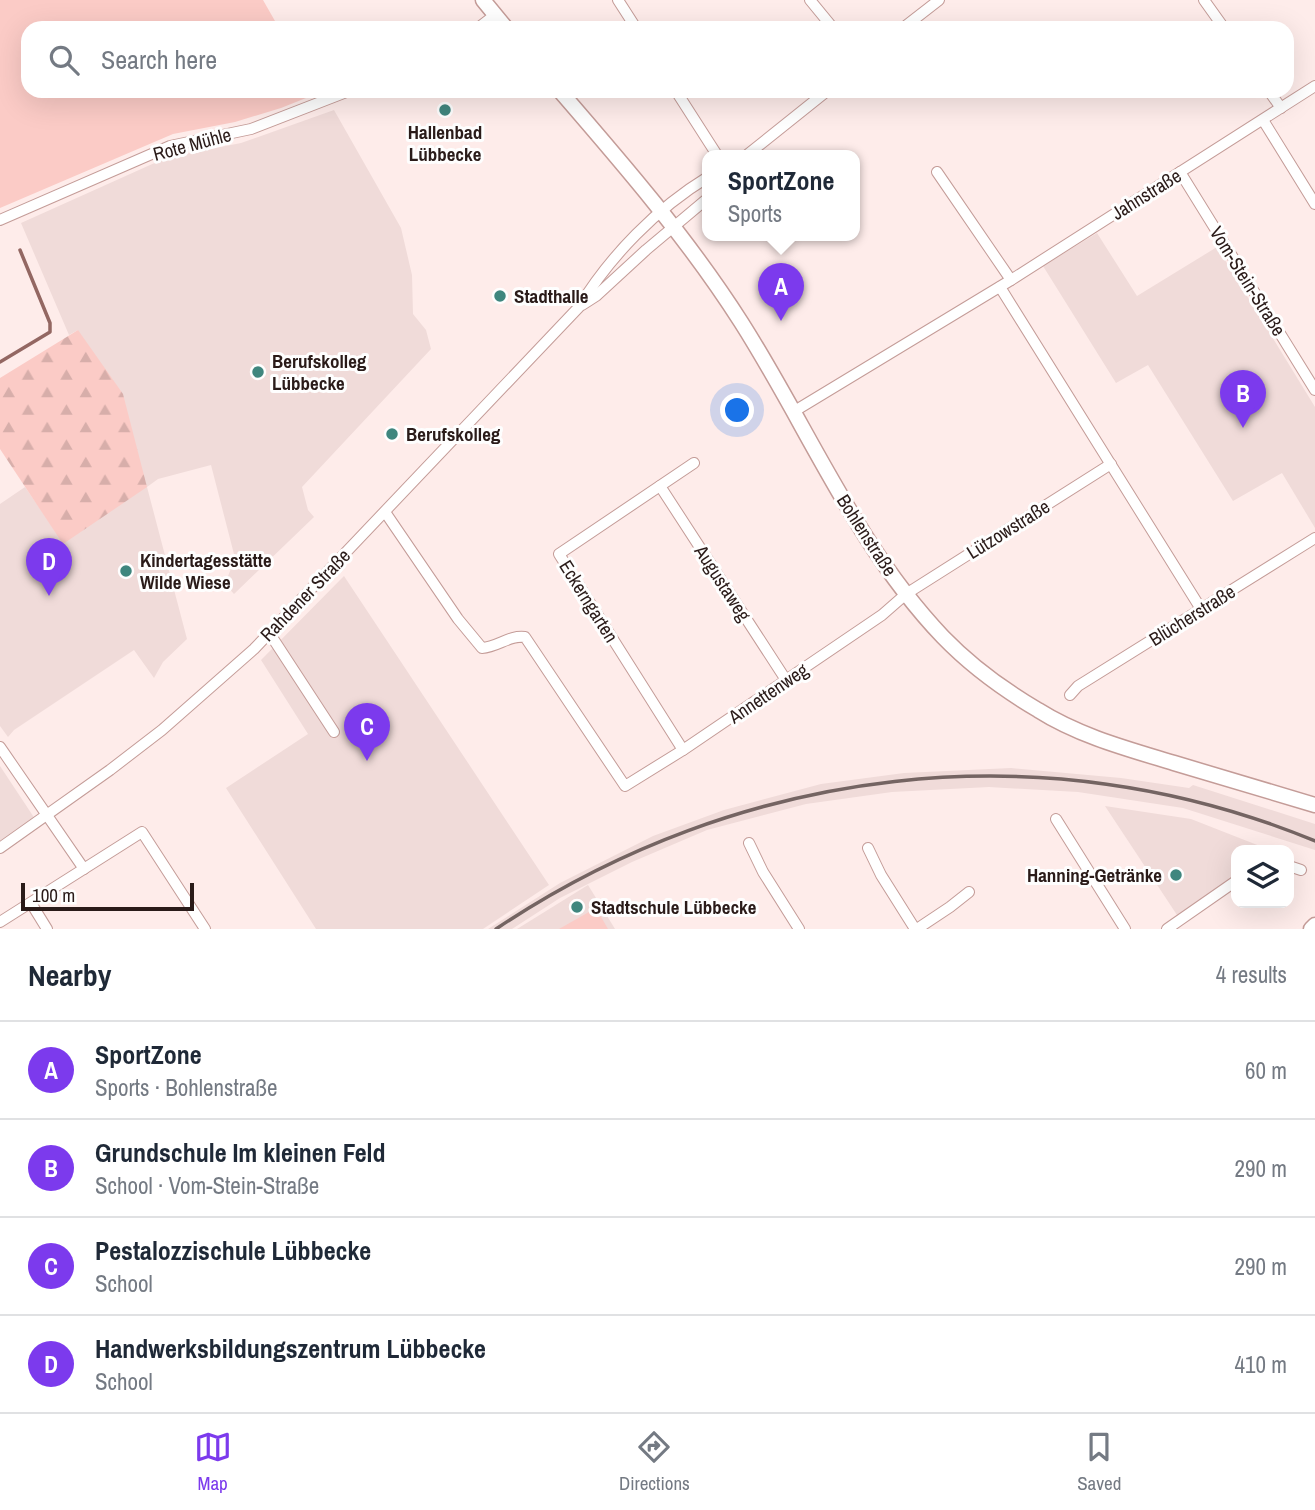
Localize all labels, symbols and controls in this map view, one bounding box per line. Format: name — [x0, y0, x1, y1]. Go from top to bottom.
search box — [21, 21, 1294, 98]
icon: search — [45, 41, 83, 79]
text: Search here — [101, 42, 217, 77]
marker: Hallenbad Lübbecke — [437, 102, 453, 118]
place label: Hallenbad Lübbecke — [408, 119, 482, 167]
street label: Rote Mühle — [150, 121, 234, 167]
popup — [702, 150, 860, 241]
street label: Jahnstraße — [1106, 162, 1186, 226]
text: SportZone — [728, 163, 834, 198]
text: Sports — [728, 198, 782, 229]
street label: Vom-Stein-Straße — [1204, 221, 1292, 341]
pin: A — [758, 263, 804, 321]
place label: Stadthalle — [514, 283, 589, 309]
marker: Stadthalle — [492, 288, 508, 304]
place label: Berufskolleg Lübbecke — [272, 348, 367, 396]
marker: Berufskolleg Lübbecke — [250, 364, 266, 380]
pin: B — [1220, 370, 1266, 428]
your location — [720, 393, 754, 427]
place label: Berufskolleg — [406, 421, 501, 447]
marker: Berufskolleg — [384, 426, 400, 442]
street label: Bohlenstraße — [831, 489, 903, 581]
street label: Lützowstraße — [961, 493, 1055, 565]
pin: D — [26, 538, 72, 596]
street label: Augustaweg — [688, 539, 757, 626]
street label: Rahdener Straße — [254, 543, 356, 647]
place label: Kindertagesstätte Wilde Wiese — [140, 547, 272, 595]
street label: Eckerngarten — [553, 555, 625, 647]
marker: Kindertagesstätte Wilde Wiese — [118, 563, 134, 579]
street label: Blücherstraße — [1144, 578, 1240, 652]
street label: Annettenweg — [722, 657, 813, 730]
pin: C — [344, 703, 390, 761]
map controls — [1231, 845, 1294, 908]
button: layers — [1231, 845, 1294, 908]
place label: Hanning-Getränke — [1027, 862, 1162, 888]
marker: Hanning-Getränke — [1168, 867, 1184, 883]
scale bar — [21, 880, 194, 912]
text: 100 m — [32, 882, 75, 908]
place label: Stadtschule Lübbecke — [591, 894, 757, 920]
marker: Stadtschule Lübbecke — [569, 899, 585, 915]
text: Nearby — [28, 955, 111, 995]
text: 4 results — [1216, 959, 1287, 990]
text: SportZone — [95, 1037, 202, 1072]
text: A — [44, 1055, 58, 1086]
text: 60 m — [1245, 1055, 1287, 1086]
text: Sports · Bohlenstraße — [95, 1072, 277, 1103]
text: Grundschule Im kleinen Feld — [95, 1135, 385, 1170]
text: B — [44, 1153, 58, 1184]
text: 290 m — [1235, 1153, 1287, 1184]
text: School · Vom-Stein-Straße — [95, 1170, 319, 1201]
text: Pestalozzischule Lübbecke — [95, 1233, 371, 1268]
text: C — [44, 1251, 58, 1282]
text: 290 m — [1235, 1251, 1287, 1282]
text: School — [95, 1268, 153, 1299]
text: Handwerksbildungszentrum Lübbecke — [95, 1331, 486, 1366]
text: D — [44, 1349, 58, 1380]
text: 410 m — [1235, 1349, 1287, 1380]
text: School — [95, 1366, 153, 1397]
tab: Map — [194, 1428, 232, 1496]
tab: Directions — [619, 1428, 690, 1496]
tab: Saved — [1077, 1428, 1121, 1496]

